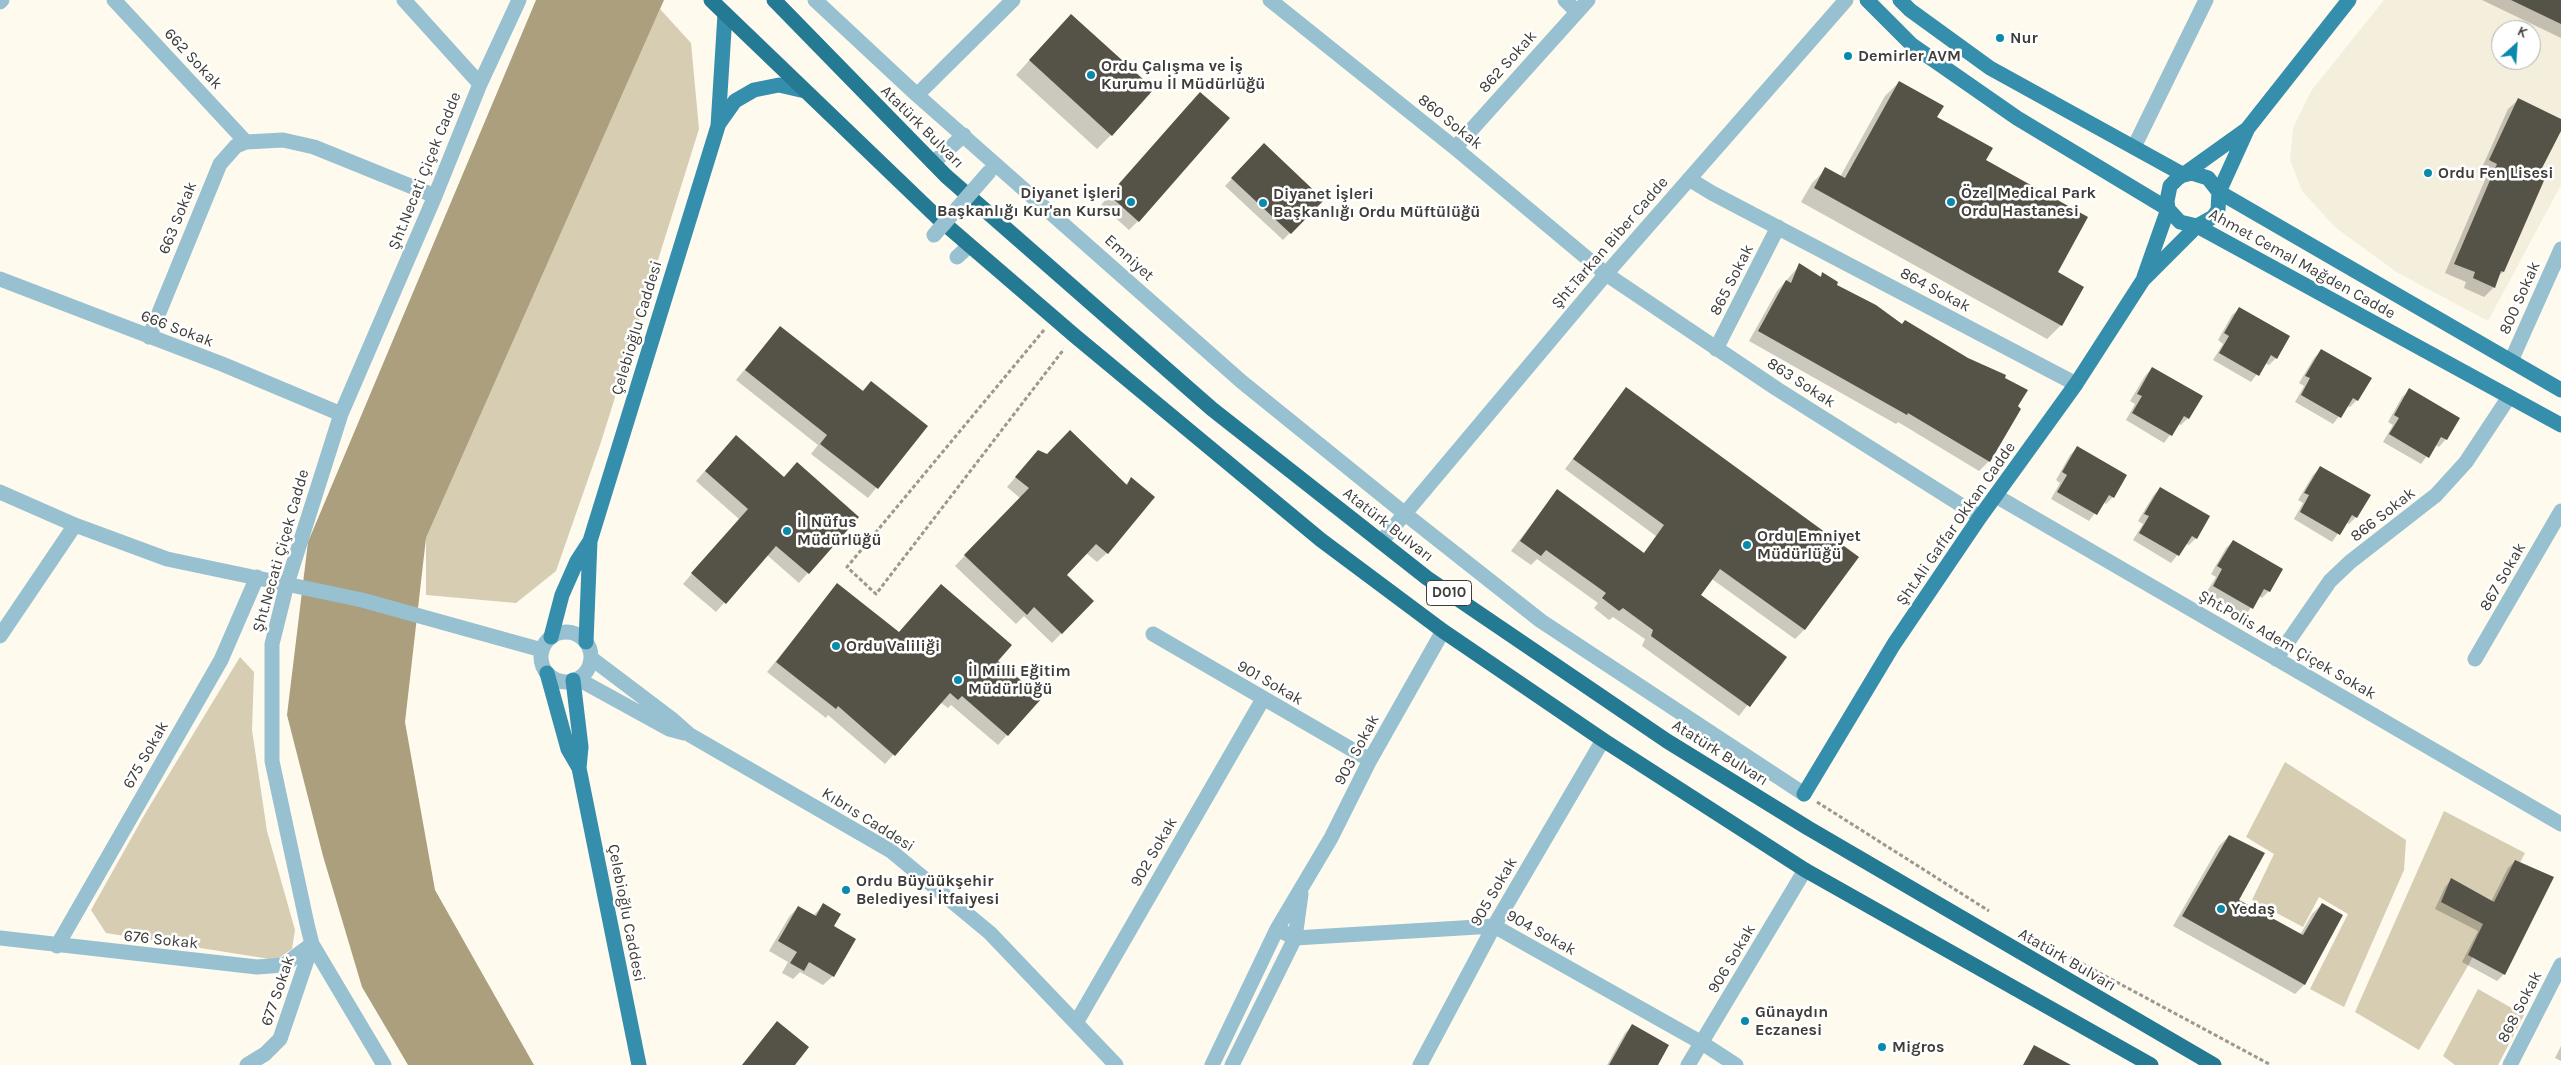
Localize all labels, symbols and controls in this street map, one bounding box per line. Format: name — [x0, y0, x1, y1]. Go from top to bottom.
north arrow — [2491, 20, 2541, 70]
text: K — [2515, 22, 2530, 42]
street label: 662 Sokak — [160, 24, 226, 94]
street label: 862 Sokak — [1475, 27, 1541, 97]
place label: Nur — [2010, 28, 2038, 48]
marker: Nur — [1994, 32, 2006, 44]
place label: Demirler AVM — [1858, 46, 1961, 66]
marker: Demirler AVM — [1842, 50, 1854, 62]
place label: Ordu Çalışma ve İş Kurumu İl Müdürlüğü — [1101, 56, 1265, 94]
marker: Ordu Çalışma ve İş Kurumu İl Müdürlüğü — [1085, 69, 1097, 81]
street label: Atatürk Bulvarı — [876, 81, 968, 173]
street label: Şht.Necati Çiçek Cadde — [385, 89, 465, 253]
street label: 860 Sokak — [1414, 90, 1486, 154]
place label: Ordu Fen Lisesi — [2438, 163, 2554, 183]
marker: Ordu Fen Lisesi — [2422, 167, 2434, 179]
street label: Şht.Tarkan Biber Cadde — [1547, 173, 1673, 313]
street label: 663 Sokak — [155, 179, 201, 257]
place label: Diyanet İşleri Başkanlığı Kur'an Kursu — [937, 183, 1121, 221]
place label: Özel Medical Park Ordu Hastanesi — [1961, 183, 2096, 221]
place label: Diyanet İşleri Başkanlığı Ordu Müftülüğü — [1273, 184, 1480, 222]
marker: Diyanet İşleri Başkanlığı Kur'an Kursu — [1125, 196, 1137, 208]
marker: Özel Medical Park Ordu Hastanesi — [1945, 196, 1957, 208]
marker: Diyanet İşleri Başkanlığı Ordu Müftülüğü — [1257, 197, 1269, 209]
street label: Ahmet Cemal Mağden Cadde — [2205, 205, 2399, 323]
street label: Emniyet — [1100, 231, 1158, 285]
street label: 865 Sokak — [1706, 241, 1758, 319]
street label: Çelebioğlu Caddesi — [607, 258, 667, 398]
street label: 800 Sokak — [2495, 259, 2545, 337]
street label: 864 Sokak — [1897, 263, 1973, 317]
street label: 666 Sokak — [138, 306, 216, 352]
street label: 863 Sokak — [1763, 354, 1839, 412]
street label: Şht.Ali Gaffar Okkan Cadde — [1892, 438, 2020, 610]
street label: Şht.Necati Çiçek Cadde — [249, 467, 313, 635]
street label: Atatürk Bulvarı — [1339, 484, 1437, 566]
street label: 866 Sokak — [2347, 484, 2419, 546]
place label: İl Nüfus Müdürlüğü — [797, 512, 881, 550]
marker: İl Nüfus Müdürlüğü — [781, 525, 793, 537]
place label: Ordu Emniyet Müdürlüğü — [1757, 526, 1861, 564]
marker: Ordu Emniyet Müdürlüğü — [1741, 539, 1753, 551]
street label: 867 Sokak — [2476, 539, 2530, 615]
road number: D010 — [1426, 580, 1472, 606]
street label: Şht.Polis Adem Çiçek Sokak — [2195, 586, 2379, 704]
place label: Ordu Valiliği — [846, 636, 940, 656]
marker: Ordu Valiliği — [830, 640, 842, 652]
street label: 901 Sokak — [1234, 656, 1306, 710]
place label: İl Milli Eğitim Müdürlüğü — [968, 661, 1071, 699]
marker: İl Milli Eğitim Müdürlüğü — [952, 674, 964, 686]
street label: 903 Sokak — [1330, 711, 1384, 789]
street label: Atatürk Bulvarı — [1668, 716, 1772, 790]
street label: 675 Sokak — [119, 718, 173, 792]
street label: Kıbrıs Caddesi — [818, 784, 918, 856]
street label: 902 Sokak — [1126, 814, 1182, 890]
street label: Çelebioğlu Caddesi — [603, 843, 649, 983]
street label: 905 Sokak — [1466, 854, 1522, 930]
place label: Ordu Büyüükşehir Belediyesi İtfaiyesi — [856, 871, 999, 909]
marker: Ordu Büyüükşehir Belediyesi İtfaiyesi — [840, 884, 852, 896]
place label: Yedaş — [2231, 899, 2275, 919]
marker: Yedaş — [2215, 903, 2227, 915]
street label: 904 Sokak — [1503, 906, 1579, 960]
street label: 906 Sokak — [1704, 921, 1760, 997]
street label: Atatürk Bulvarı — [2015, 924, 2119, 996]
street label: 676 Sokak — [123, 927, 199, 953]
street label: 677 Sokak — [257, 953, 299, 1029]
street label: 868 Sokak — [2494, 968, 2546, 1046]
place label: Günaydın Eczanesi — [1755, 1002, 1828, 1040]
marker: Günaydın Eczanesi — [1739, 1015, 1751, 1027]
place label: Migros — [1892, 1037, 1944, 1057]
marker: Migros — [1876, 1041, 1888, 1053]

